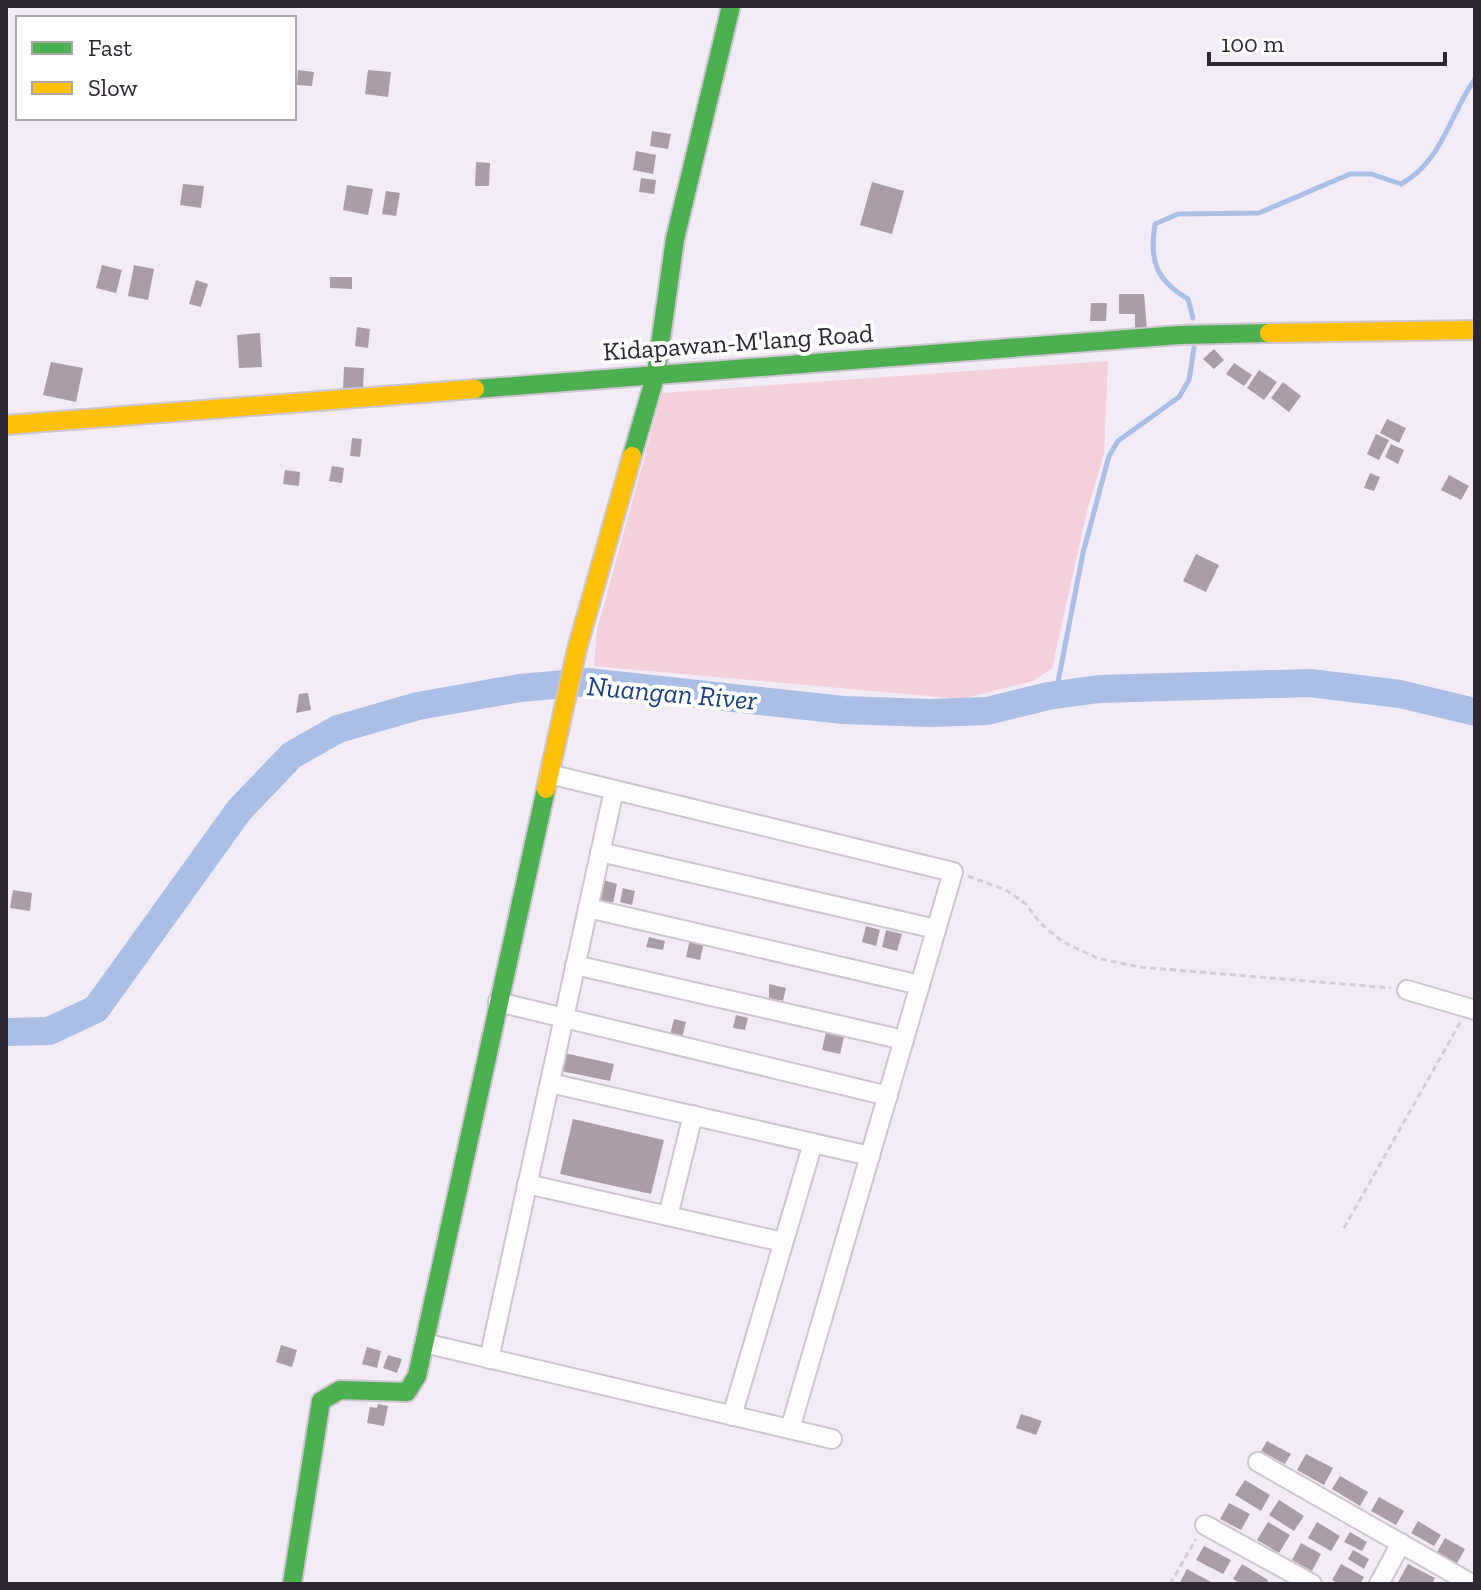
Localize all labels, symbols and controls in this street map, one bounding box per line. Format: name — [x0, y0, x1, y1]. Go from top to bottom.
legend — [16, 16, 296, 120]
scale bar — [1209, 16, 1445, 66]
text: 100 m — [1221, 29, 1284, 58]
text: Fast — [88, 33, 132, 62]
text: Slow — [88, 73, 138, 102]
street label: Kidapawan-M'lang Road — [602, 317, 874, 367]
water label: Nuangan River — [586, 669, 759, 717]

